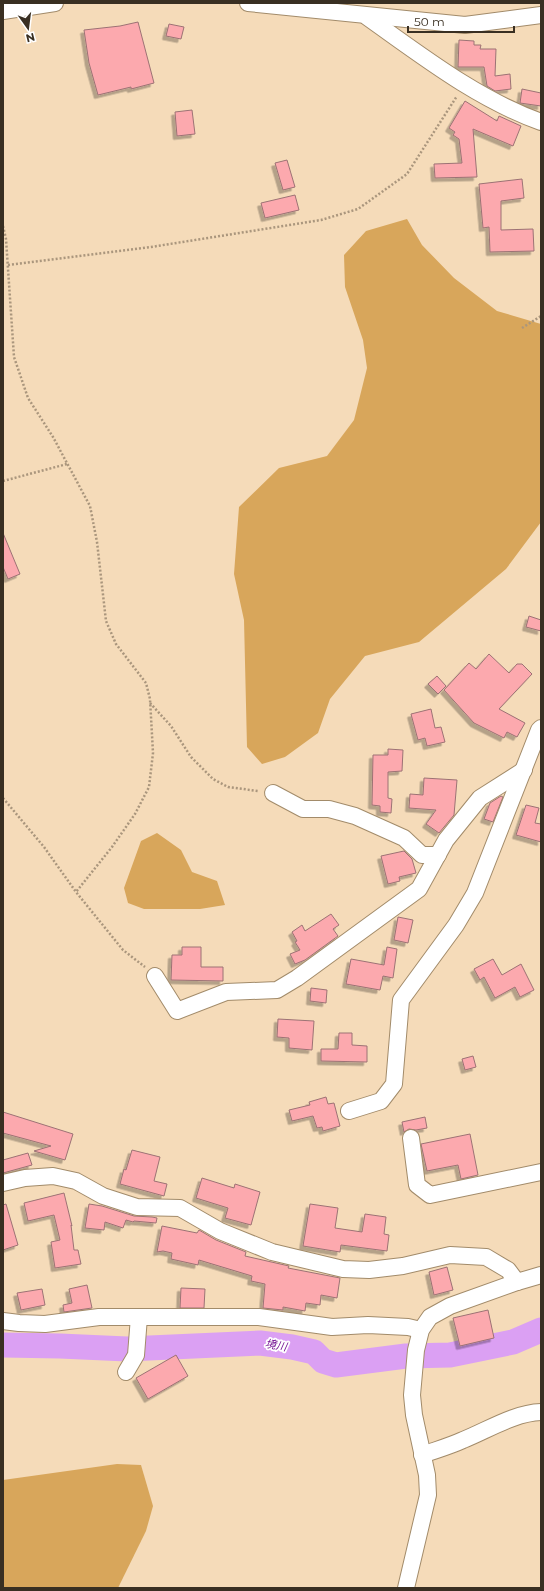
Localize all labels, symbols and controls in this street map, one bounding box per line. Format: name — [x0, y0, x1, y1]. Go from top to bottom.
north arrow — [8, 8, 48, 48]
scale bar — [408, 8, 514, 34]
text: 50 m — [414, 14, 445, 29]
text: N — [24, 30, 36, 46]
water label: 境川 — [264, 1336, 289, 1354]

